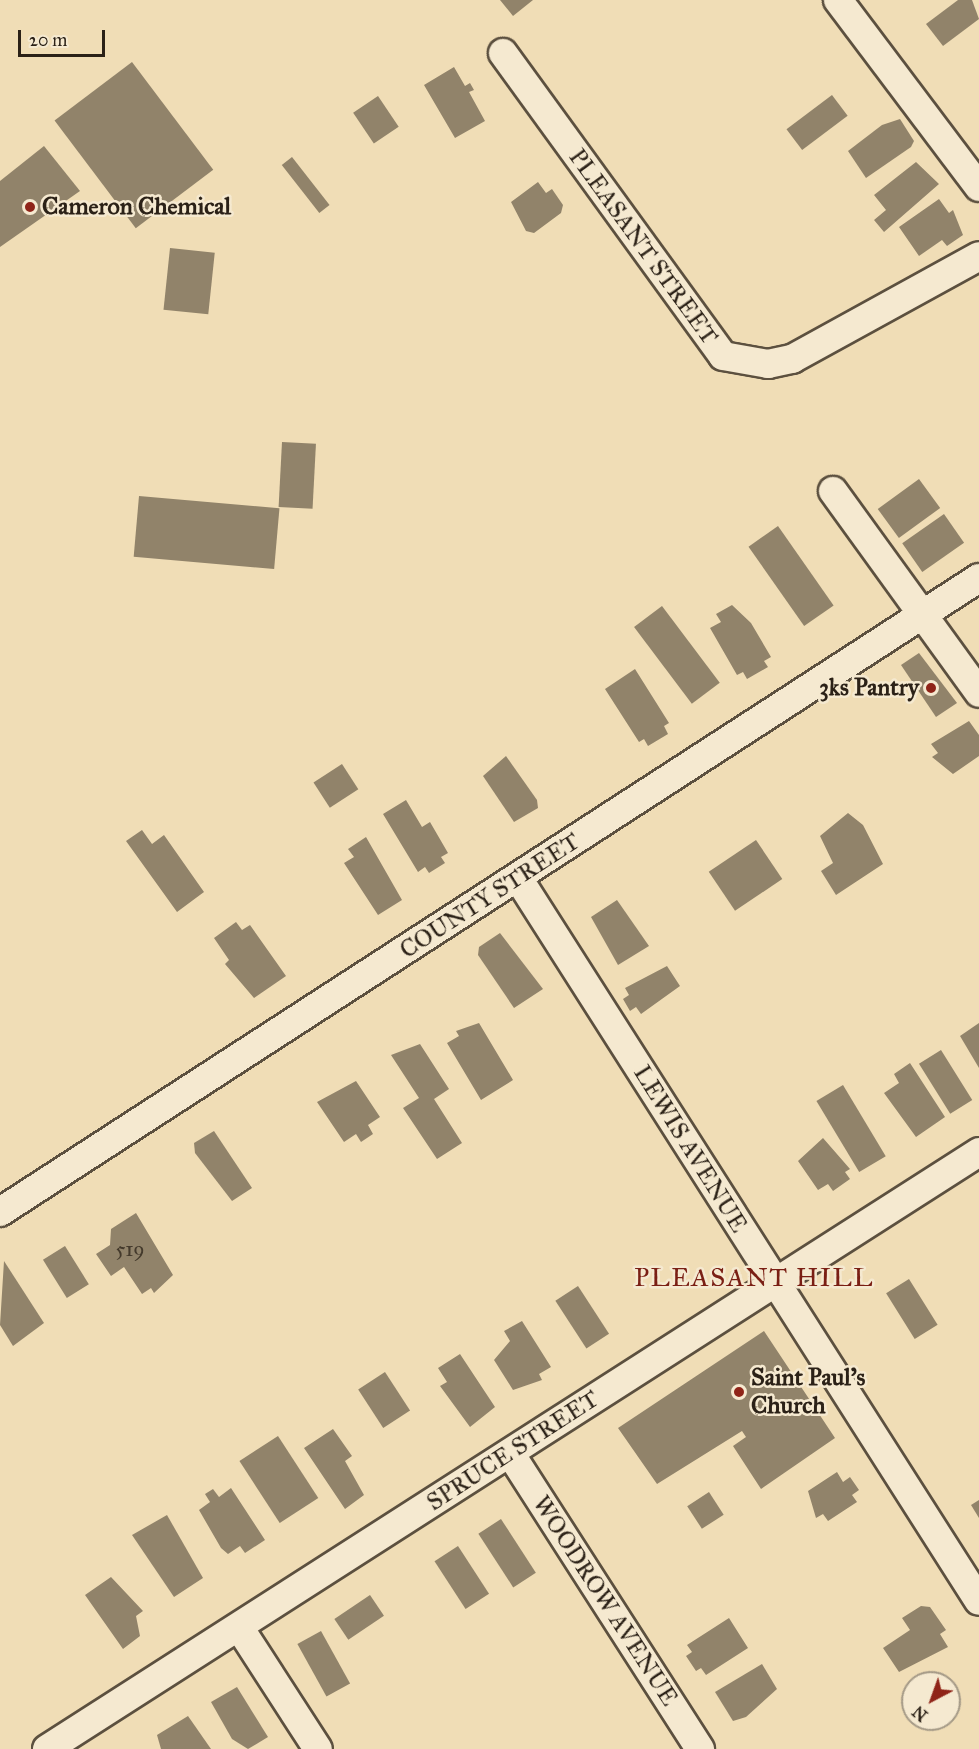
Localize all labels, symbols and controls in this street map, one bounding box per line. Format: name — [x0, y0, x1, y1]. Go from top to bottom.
scale bar — [21, 18, 108, 56]
text: 20 m — [29, 29, 67, 51]
street label: PLEASANT STREET — [562, 144, 724, 350]
place label: Cameron Chemical — [42, 193, 231, 221]
marker: Cameron Chemical — [23, 200, 37, 214]
place label: 3ks Pantry — [819, 674, 919, 702]
marker: 3ks Pantry — [924, 681, 938, 695]
street label: COUNTY STREET — [395, 827, 585, 965]
street label: LEWIS AVENUE — [627, 1060, 753, 1238]
house number: 519 — [115, 1236, 145, 1262]
district label: PLEASANT HILL — [634, 1262, 874, 1294]
place label: Saint Paul's Church — [751, 1364, 865, 1420]
street label: SPRUCE STREET — [422, 1385, 604, 1517]
marker: Saint Paul's Church — [732, 1385, 746, 1399]
street label: WOODROW AVENUE — [526, 1491, 684, 1711]
north arrow — [901, 1671, 961, 1731]
text: N — [909, 1702, 932, 1725]

